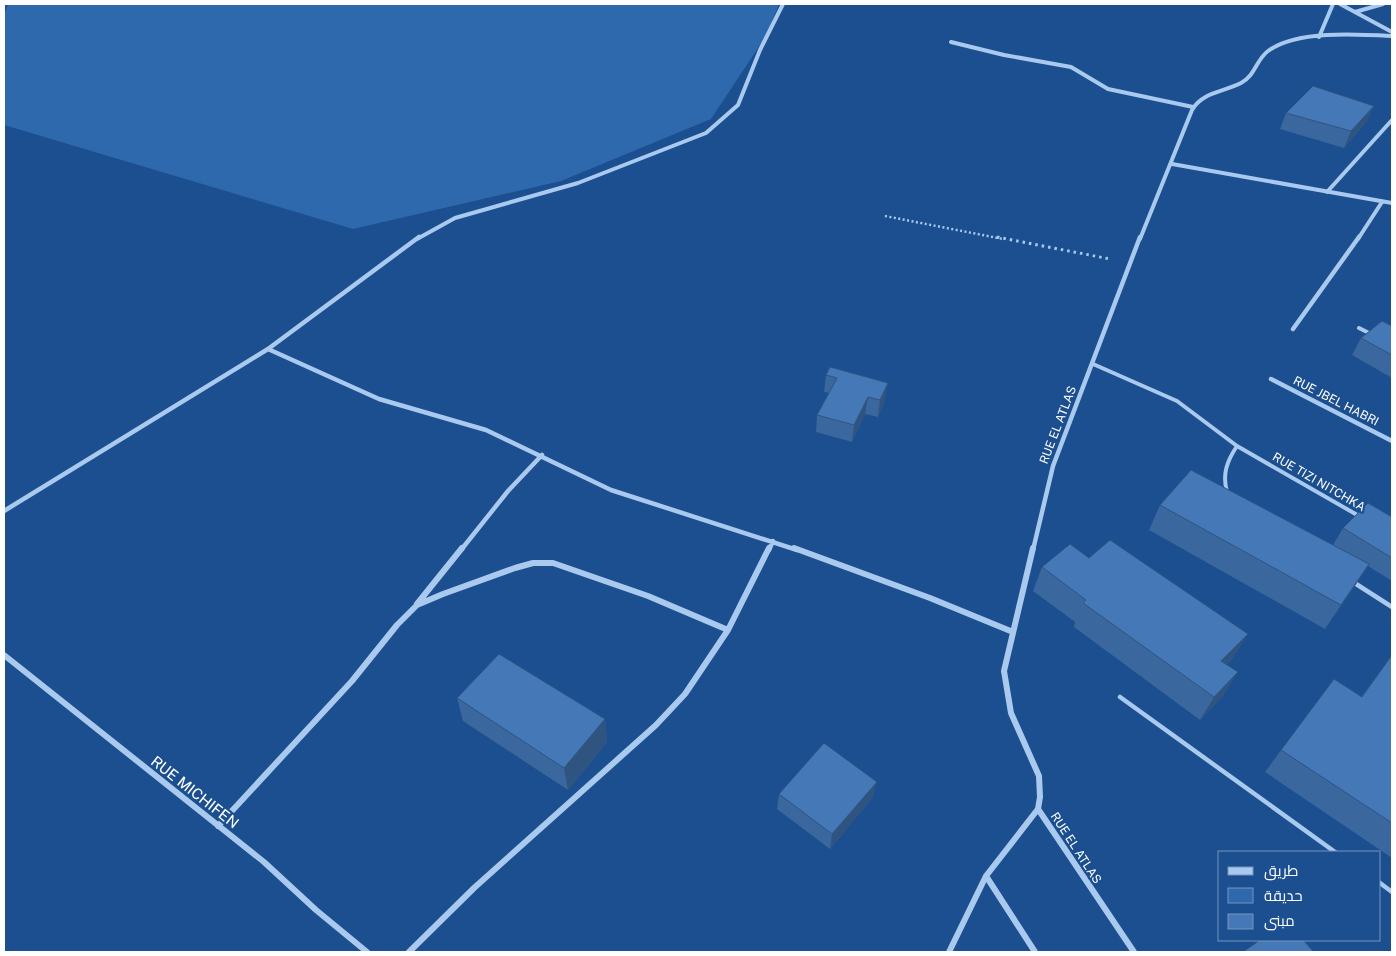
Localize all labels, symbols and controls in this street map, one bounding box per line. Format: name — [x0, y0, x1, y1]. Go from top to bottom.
street label: RUE JBEL HABRI — [1291, 373, 1381, 429]
street label: RUE EL ATLAS — [1037, 384, 1079, 466]
street label: RUE TIZI NITCHKA — [1270, 450, 1368, 515]
street label: RUE MICHIFEN — [148, 753, 242, 831]
street label: RUE EL ATLAS — [1048, 810, 1104, 886]
legend — [1218, 851, 1381, 941]
text: طريق — [1264, 862, 1298, 881]
text: حديقة — [1264, 887, 1303, 904]
text: مبنى — [1264, 912, 1295, 931]

